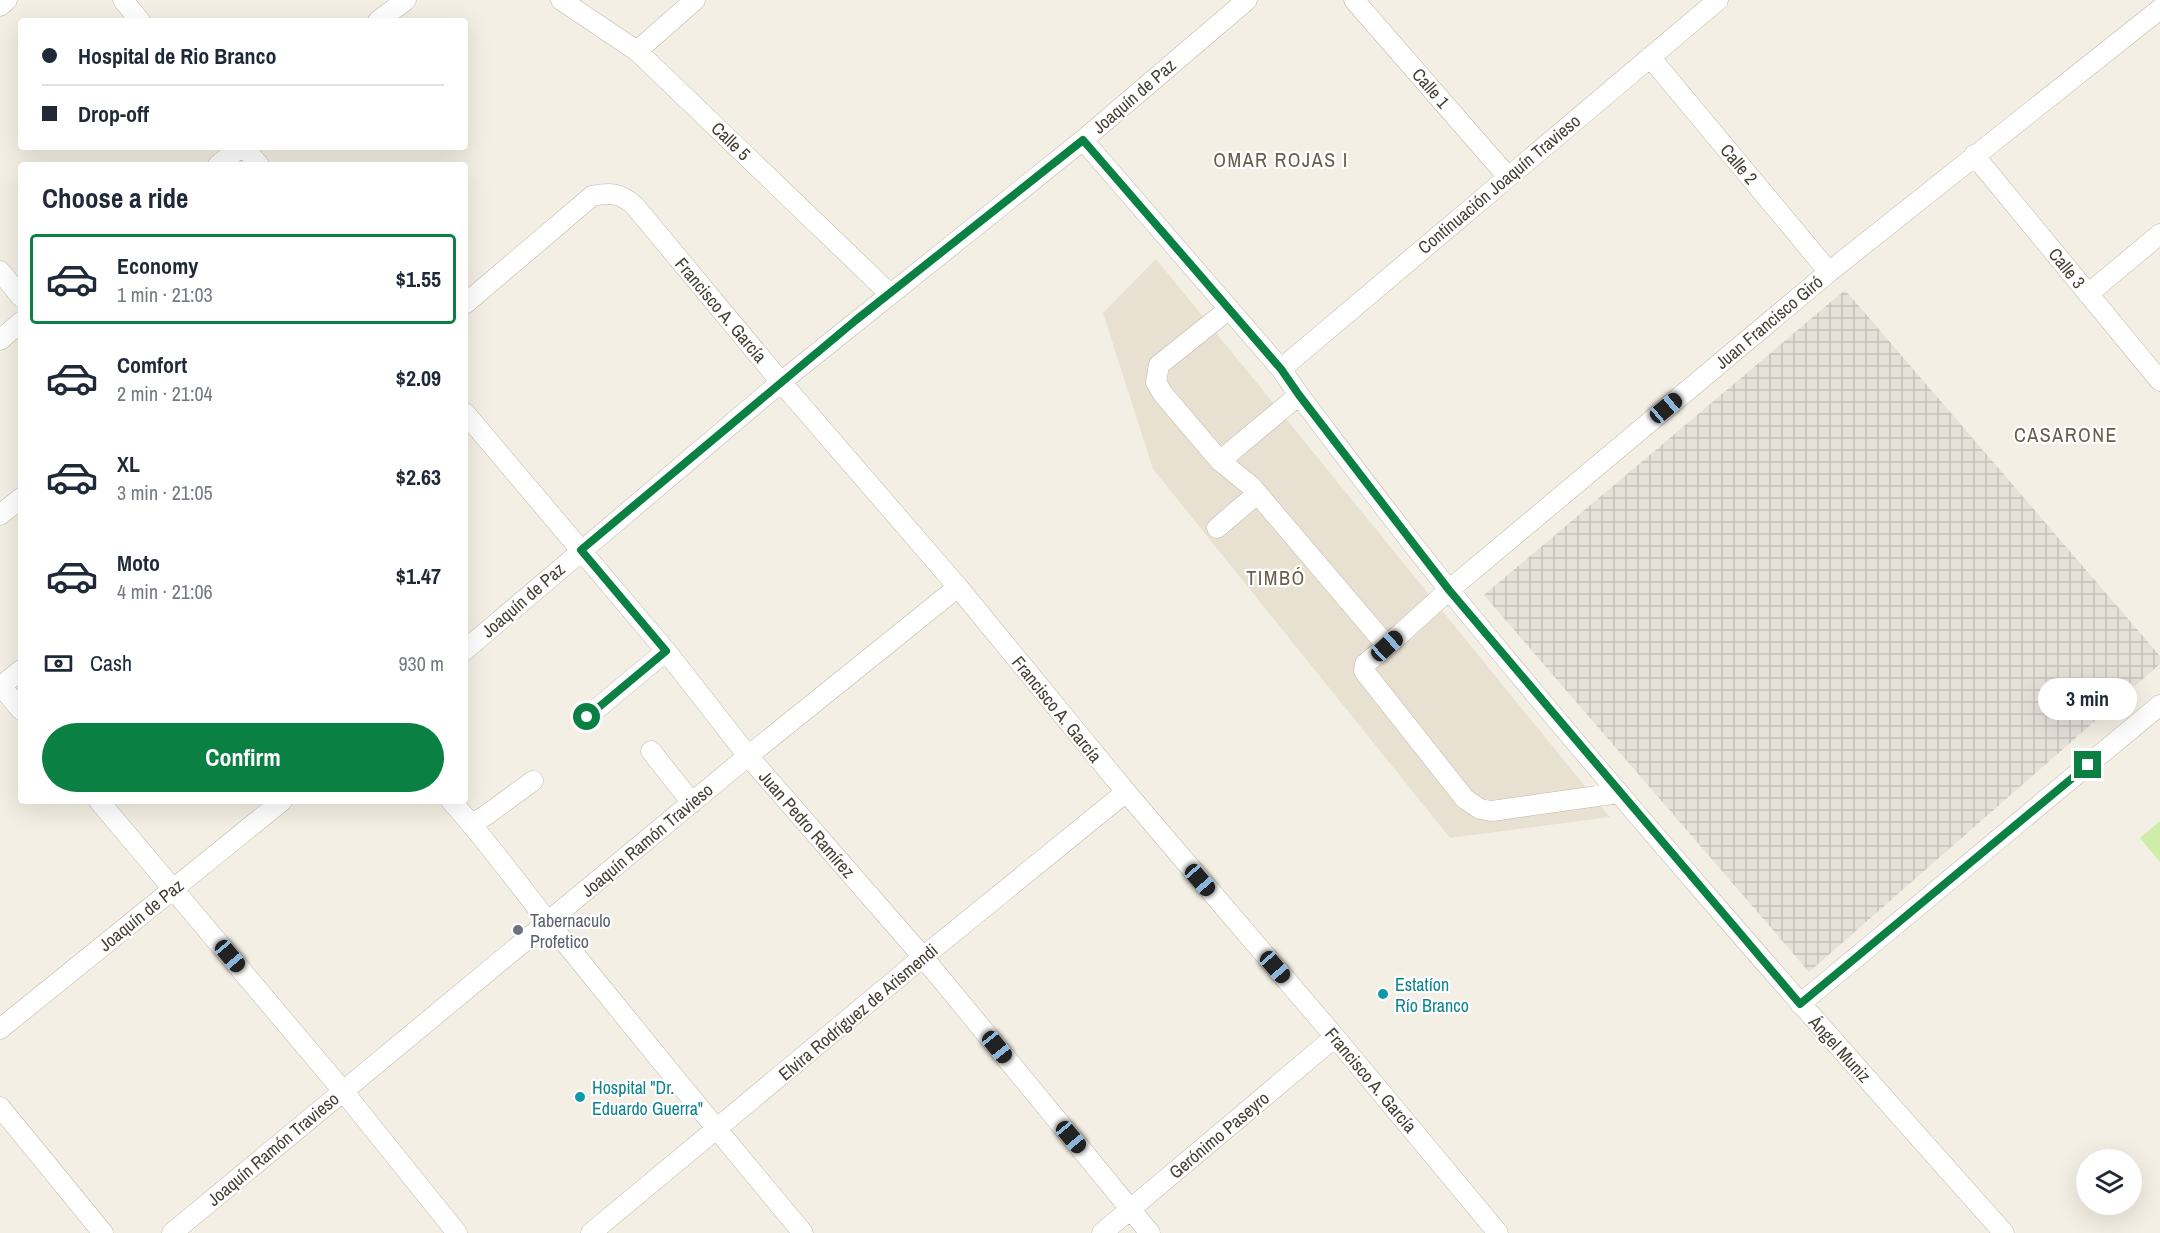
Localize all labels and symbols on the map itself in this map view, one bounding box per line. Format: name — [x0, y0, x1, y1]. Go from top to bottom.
street label: Joaquín de Paz — [1087, 53, 1181, 139]
street label: Calle 1 — [1406, 62, 1456, 114]
street label: Continuación Joaquín Travieso — [1412, 108, 1586, 260]
street label: Calle 5 — [706, 116, 756, 166]
street label: Calle 2 — [1715, 138, 1763, 190]
district label: OMAR ROJAS I — [1213, 146, 1349, 173]
street label: Calle 3 — [2043, 242, 2091, 294]
street label: Francisco A. García — [669, 252, 773, 368]
street label: Juan Francisco Giró — [1710, 269, 1828, 375]
car — [1646, 390, 1686, 426]
district label: CASARONE — [2014, 421, 2118, 448]
street label: Joaquín de Paz — [476, 557, 570, 643]
district label: TIMBÓ — [1246, 564, 1306, 591]
car — [1368, 627, 1406, 665]
street label: Francisco A. García — [1006, 650, 1108, 768]
callout: 3 min — [2038, 678, 2138, 720]
route start — [573, 703, 600, 730]
route end — [2074, 751, 2101, 778]
street label: Juan Pedro Ramírez — [753, 765, 861, 883]
street label: Joaquín Ramón Travieso — [576, 777, 718, 903]
car — [1181, 861, 1219, 899]
street label: Joaquín de Paz — [93, 873, 189, 957]
place label: Tabernaculo Profetico — [530, 908, 611, 954]
marker: Tabernaculo Profetico — [511, 923, 525, 937]
car — [212, 936, 248, 976]
street label: Elvira Rodríguez de Arismendi — [773, 938, 943, 1086]
car — [1256, 948, 1294, 986]
place label: Estatíon Río Branco — [1395, 972, 1469, 1018]
marker: Estatíon Río Branco — [1376, 987, 1390, 1001]
street label: Ángel Muniz — [1803, 1009, 1877, 1088]
street label: Francisco A. García — [1319, 1022, 1423, 1138]
car — [979, 1027, 1015, 1067]
place label: Hospital "Dr. Eduardo Guerra" — [592, 1075, 703, 1121]
street label: Joaquín Ramón Travieso — [202, 1086, 344, 1212]
street label: Gerónimo Paseyro — [1164, 1086, 1274, 1184]
marker: Hospital "Dr. Eduardo Guerra" — [573, 1090, 587, 1104]
car — [1053, 1117, 1089, 1157]

